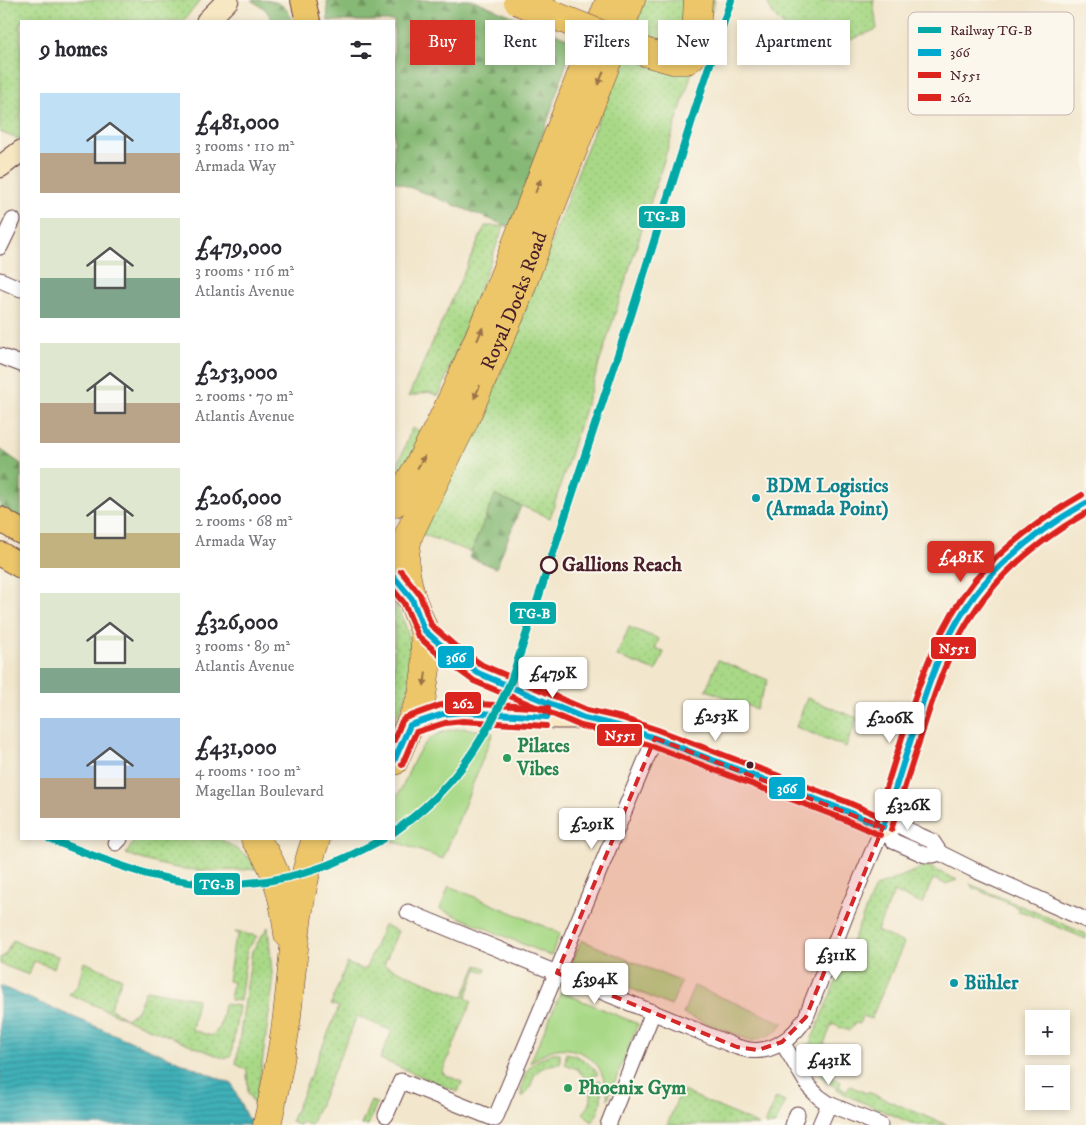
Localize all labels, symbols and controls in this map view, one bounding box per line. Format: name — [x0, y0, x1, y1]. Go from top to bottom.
legend — [908, 12, 1074, 115]
chip: Buy — [410, 20, 475, 65]
chip: Rent — [485, 20, 555, 65]
chip: Filters — [565, 20, 648, 65]
chip: New — [658, 20, 727, 65]
chip: Apartment — [737, 20, 850, 65]
text: Railway TG-B — [950, 22, 1032, 40]
icon: filters — [347, 36, 375, 64]
text: 9 homes — [40, 37, 108, 63]
text: 366 — [950, 44, 971, 62]
text: N551 — [950, 67, 981, 85]
one-way arrow — [597, 71, 605, 86]
text: 262 — [950, 89, 971, 107]
text: £481,000 — [195, 110, 279, 136]
icon: home — [80, 113, 140, 173]
text: 3 rooms · 110 m² — [195, 136, 294, 156]
text: Armada Way — [195, 156, 276, 176]
one-way arrow — [534, 178, 542, 193]
line badge: TG-B — [638, 205, 686, 229]
text: TG-B — [644, 208, 680, 226]
street label: Royal Docks Road — [475, 228, 553, 374]
text: £479,000 — [195, 235, 282, 261]
icon: home — [80, 238, 140, 298]
text: 3 rooms · 116 m² — [195, 261, 294, 281]
text: Atlantis Avenue — [195, 281, 294, 301]
one-way arrow — [477, 326, 485, 341]
text: £253,000 — [195, 360, 278, 386]
icon: home — [80, 363, 140, 423]
one-way arrow — [473, 385, 481, 399]
text: 2 rooms · 70 m² — [195, 386, 293, 406]
text: Atlantis Avenue — [195, 406, 294, 426]
one-way arrow — [416, 455, 425, 469]
place label: BDM Logistics (Armada Point) — [766, 474, 889, 522]
text: £206,000 — [195, 485, 282, 511]
icon: home — [80, 488, 140, 548]
marker: BDM Logistics (Armada Point) — [750, 492, 762, 504]
text: 2 rooms · 68 m² — [195, 511, 292, 531]
text: Armada Way — [195, 531, 276, 551]
pin: £481K — [926, 540, 996, 583]
text: £481K — [938, 547, 984, 567]
place label: Gallions Reach — [562, 553, 682, 578]
marker: Gallions Reach — [540, 556, 558, 574]
line badge: TG-B — [509, 601, 557, 625]
text: TG-B — [515, 605, 551, 623]
text: £326,000 — [195, 610, 278, 636]
icon: home — [80, 613, 140, 673]
text: 3 rooms · 89 m² — [195, 636, 290, 656]
line badge: N551 — [930, 636, 977, 660]
text: N551 — [939, 640, 969, 658]
line badge: 366 — [437, 645, 475, 669]
text: 366 — [446, 649, 467, 667]
text: Atlantis Avenue — [195, 656, 294, 676]
pin: £479K — [518, 656, 588, 699]
text: £479K — [529, 663, 577, 683]
one-way arrow — [421, 671, 429, 687]
line badge: 262 — [444, 691, 482, 715]
text: 262 — [452, 695, 475, 713]
pin: £253K — [681, 700, 751, 742]
pin: £206K — [855, 702, 925, 744]
text: £253K — [694, 706, 738, 726]
text: £206K — [866, 708, 914, 728]
line badge: N551 — [596, 723, 643, 747]
text: N551 — [605, 727, 635, 745]
place label: Pilates Vibes — [516, 734, 570, 782]
text: £431,000 — [195, 735, 277, 761]
icon: home — [80, 738, 140, 798]
marker: Pilates Vibes — [501, 752, 513, 764]
unlabelled marker — [745, 760, 755, 770]
text: 4 rooms · 100 m² — [195, 761, 300, 781]
line badge: 366 — [768, 776, 806, 800]
text: 366 — [777, 780, 798, 798]
text: Magellan Boulevard — [195, 781, 324, 801]
pin: £326K — [873, 788, 943, 831]
text: £326K — [886, 795, 930, 815]
pin: £291K — [557, 808, 627, 850]
text: £291K — [570, 814, 614, 834]
line badge: TG-B — [193, 872, 241, 896]
text: TG-B — [199, 876, 235, 894]
pin: £311K — [801, 938, 871, 981]
text: £311K — [816, 945, 856, 965]
pin: £394K — [560, 962, 630, 1005]
text: £394K — [572, 969, 618, 989]
place label: Bühler — [964, 971, 1019, 996]
marker: Bühler — [948, 977, 960, 989]
map controls — [1025, 1010, 1070, 1110]
button: + — [1025, 1010, 1070, 1055]
pin: £431K — [794, 1044, 864, 1086]
text: £431K — [807, 1050, 851, 1070]
button: − — [1025, 1065, 1070, 1110]
place label: Phoenix Gym — [578, 1076, 686, 1101]
marker: Phoenix Gym — [562, 1082, 574, 1094]

